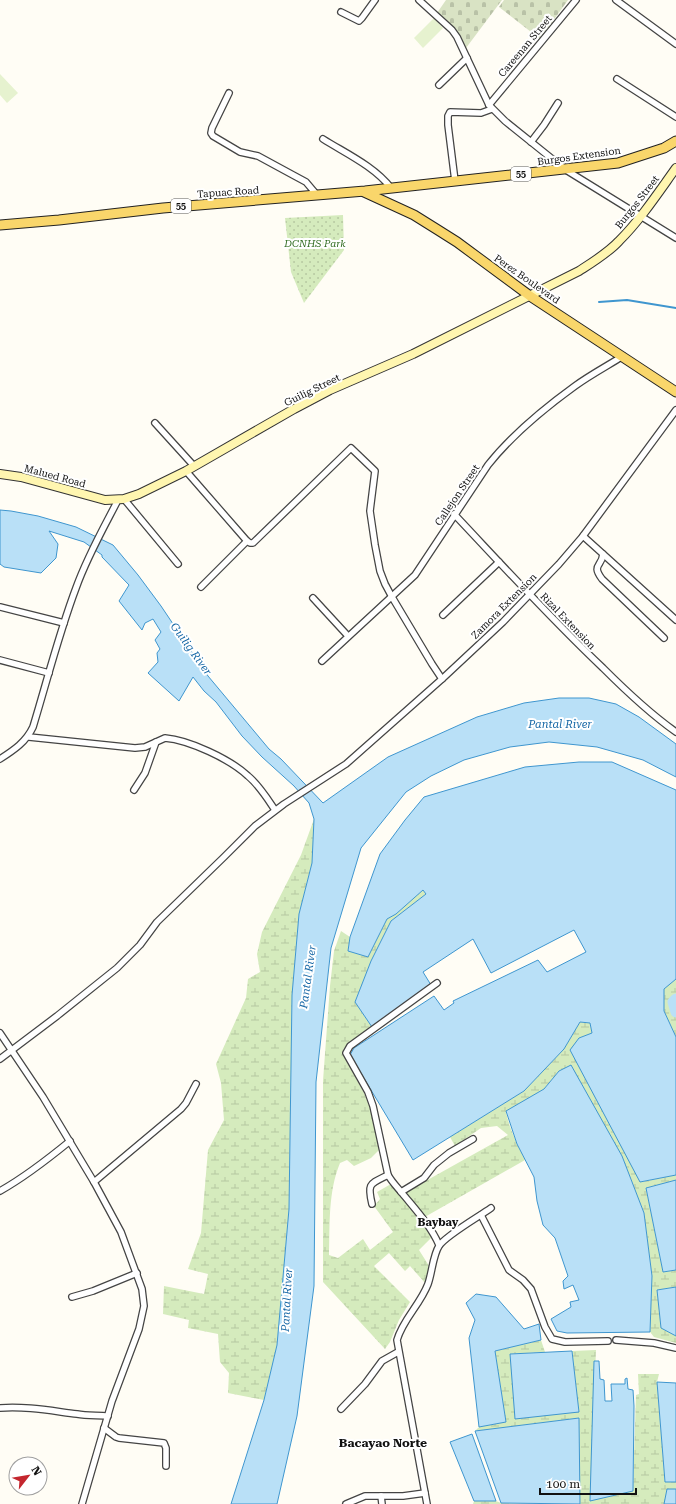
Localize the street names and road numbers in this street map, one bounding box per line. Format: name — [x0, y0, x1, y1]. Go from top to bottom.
street label: Careenan Street — [496, 13, 554, 79]
street label: Burgos Extension — [537, 145, 622, 167]
road number: 55 — [511, 167, 531, 181]
street label: Burgos Street — [613, 173, 661, 231]
street label: Tapuac Road — [197, 184, 260, 200]
road number: 55 — [171, 199, 191, 213]
street label: Perez Boulevard — [492, 252, 562, 306]
street label: Guilig Street — [282, 372, 342, 408]
street label: Callejon Street — [433, 462, 482, 528]
street label: Malued Road — [23, 463, 88, 490]
street label: Zamora Extension — [469, 571, 539, 641]
street label: Rizal Extension — [538, 590, 598, 652]

